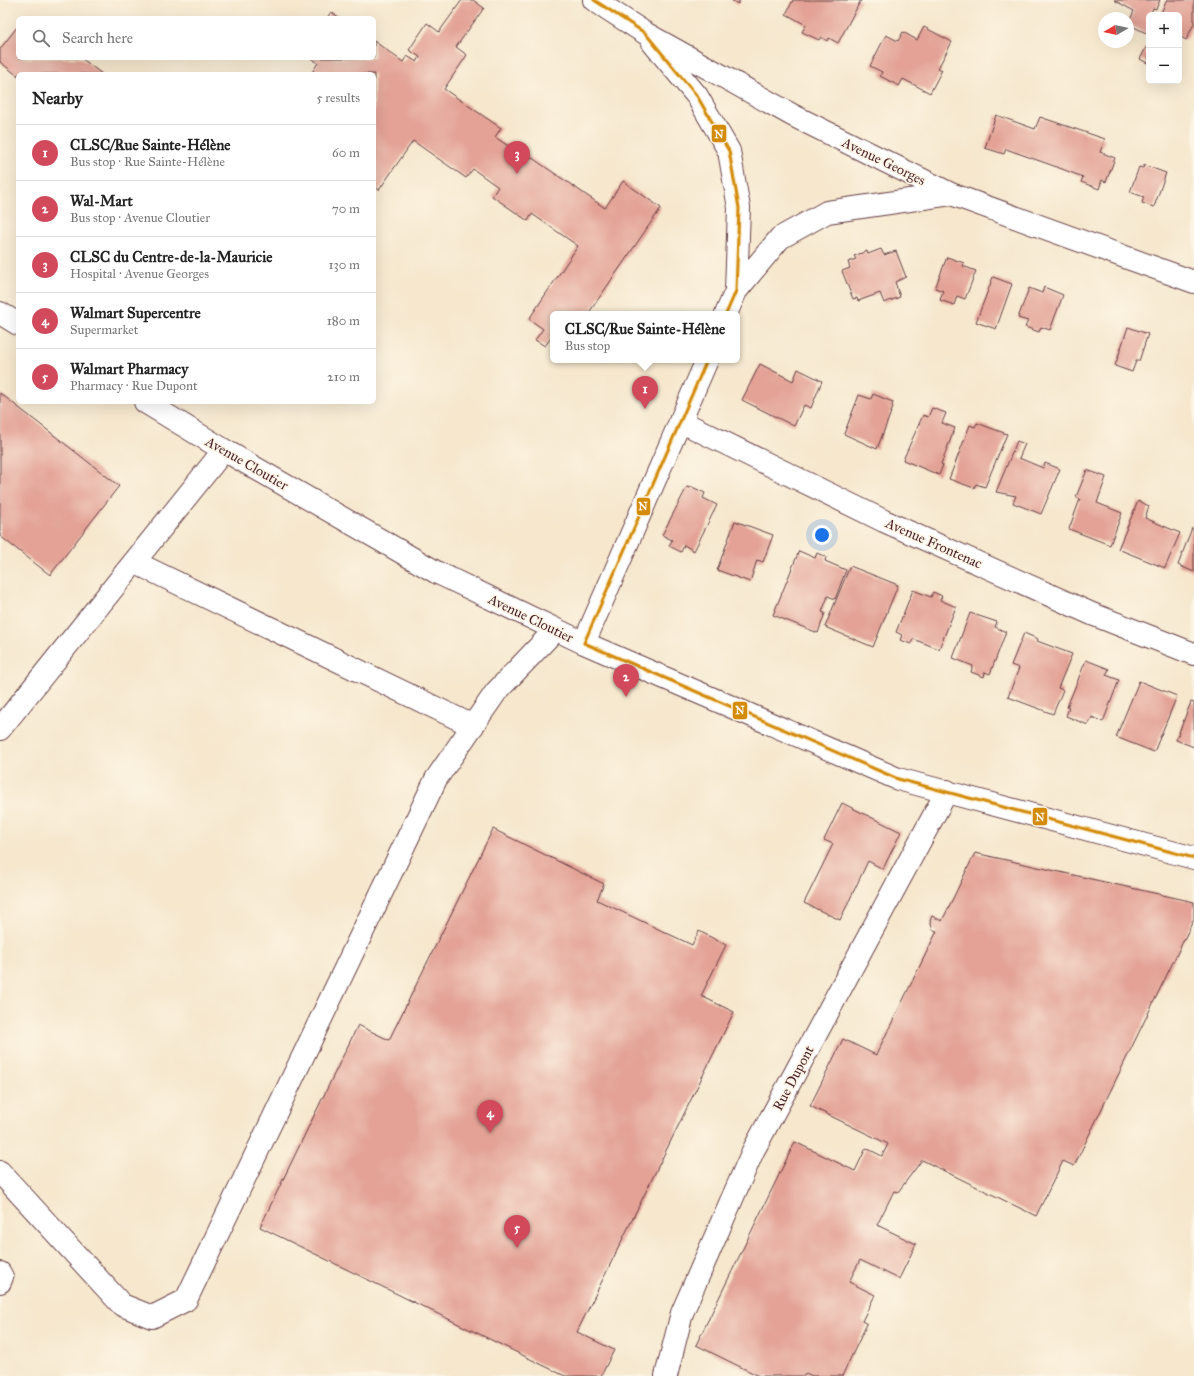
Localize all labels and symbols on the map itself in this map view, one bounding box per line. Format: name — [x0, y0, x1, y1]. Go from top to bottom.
north arrow — [1098, 12, 1134, 48]
line badge: N — [711, 124, 727, 143]
text: N — [714, 128, 724, 141]
street label: Avenue Georges — [838, 133, 928, 189]
pin: 3 — [504, 141, 530, 174]
pin: 1 — [632, 376, 658, 409]
street label: Avenue Cloutier — [201, 432, 292, 494]
line badge: N — [636, 497, 651, 516]
text: N — [638, 500, 648, 513]
street label: Avenue Frontenac — [882, 514, 985, 572]
your location — [812, 525, 832, 545]
street label: Avenue Cloutier — [484, 590, 577, 647]
pin: 2 — [613, 664, 639, 697]
line badge: N — [732, 701, 748, 720]
text: N — [735, 704, 745, 717]
line badge: N — [1032, 807, 1048, 826]
text: N — [1035, 811, 1045, 824]
street label: Rue Dupont — [769, 1043, 818, 1114]
pin: 4 — [477, 1100, 503, 1133]
pin: 5 — [504, 1215, 530, 1248]

